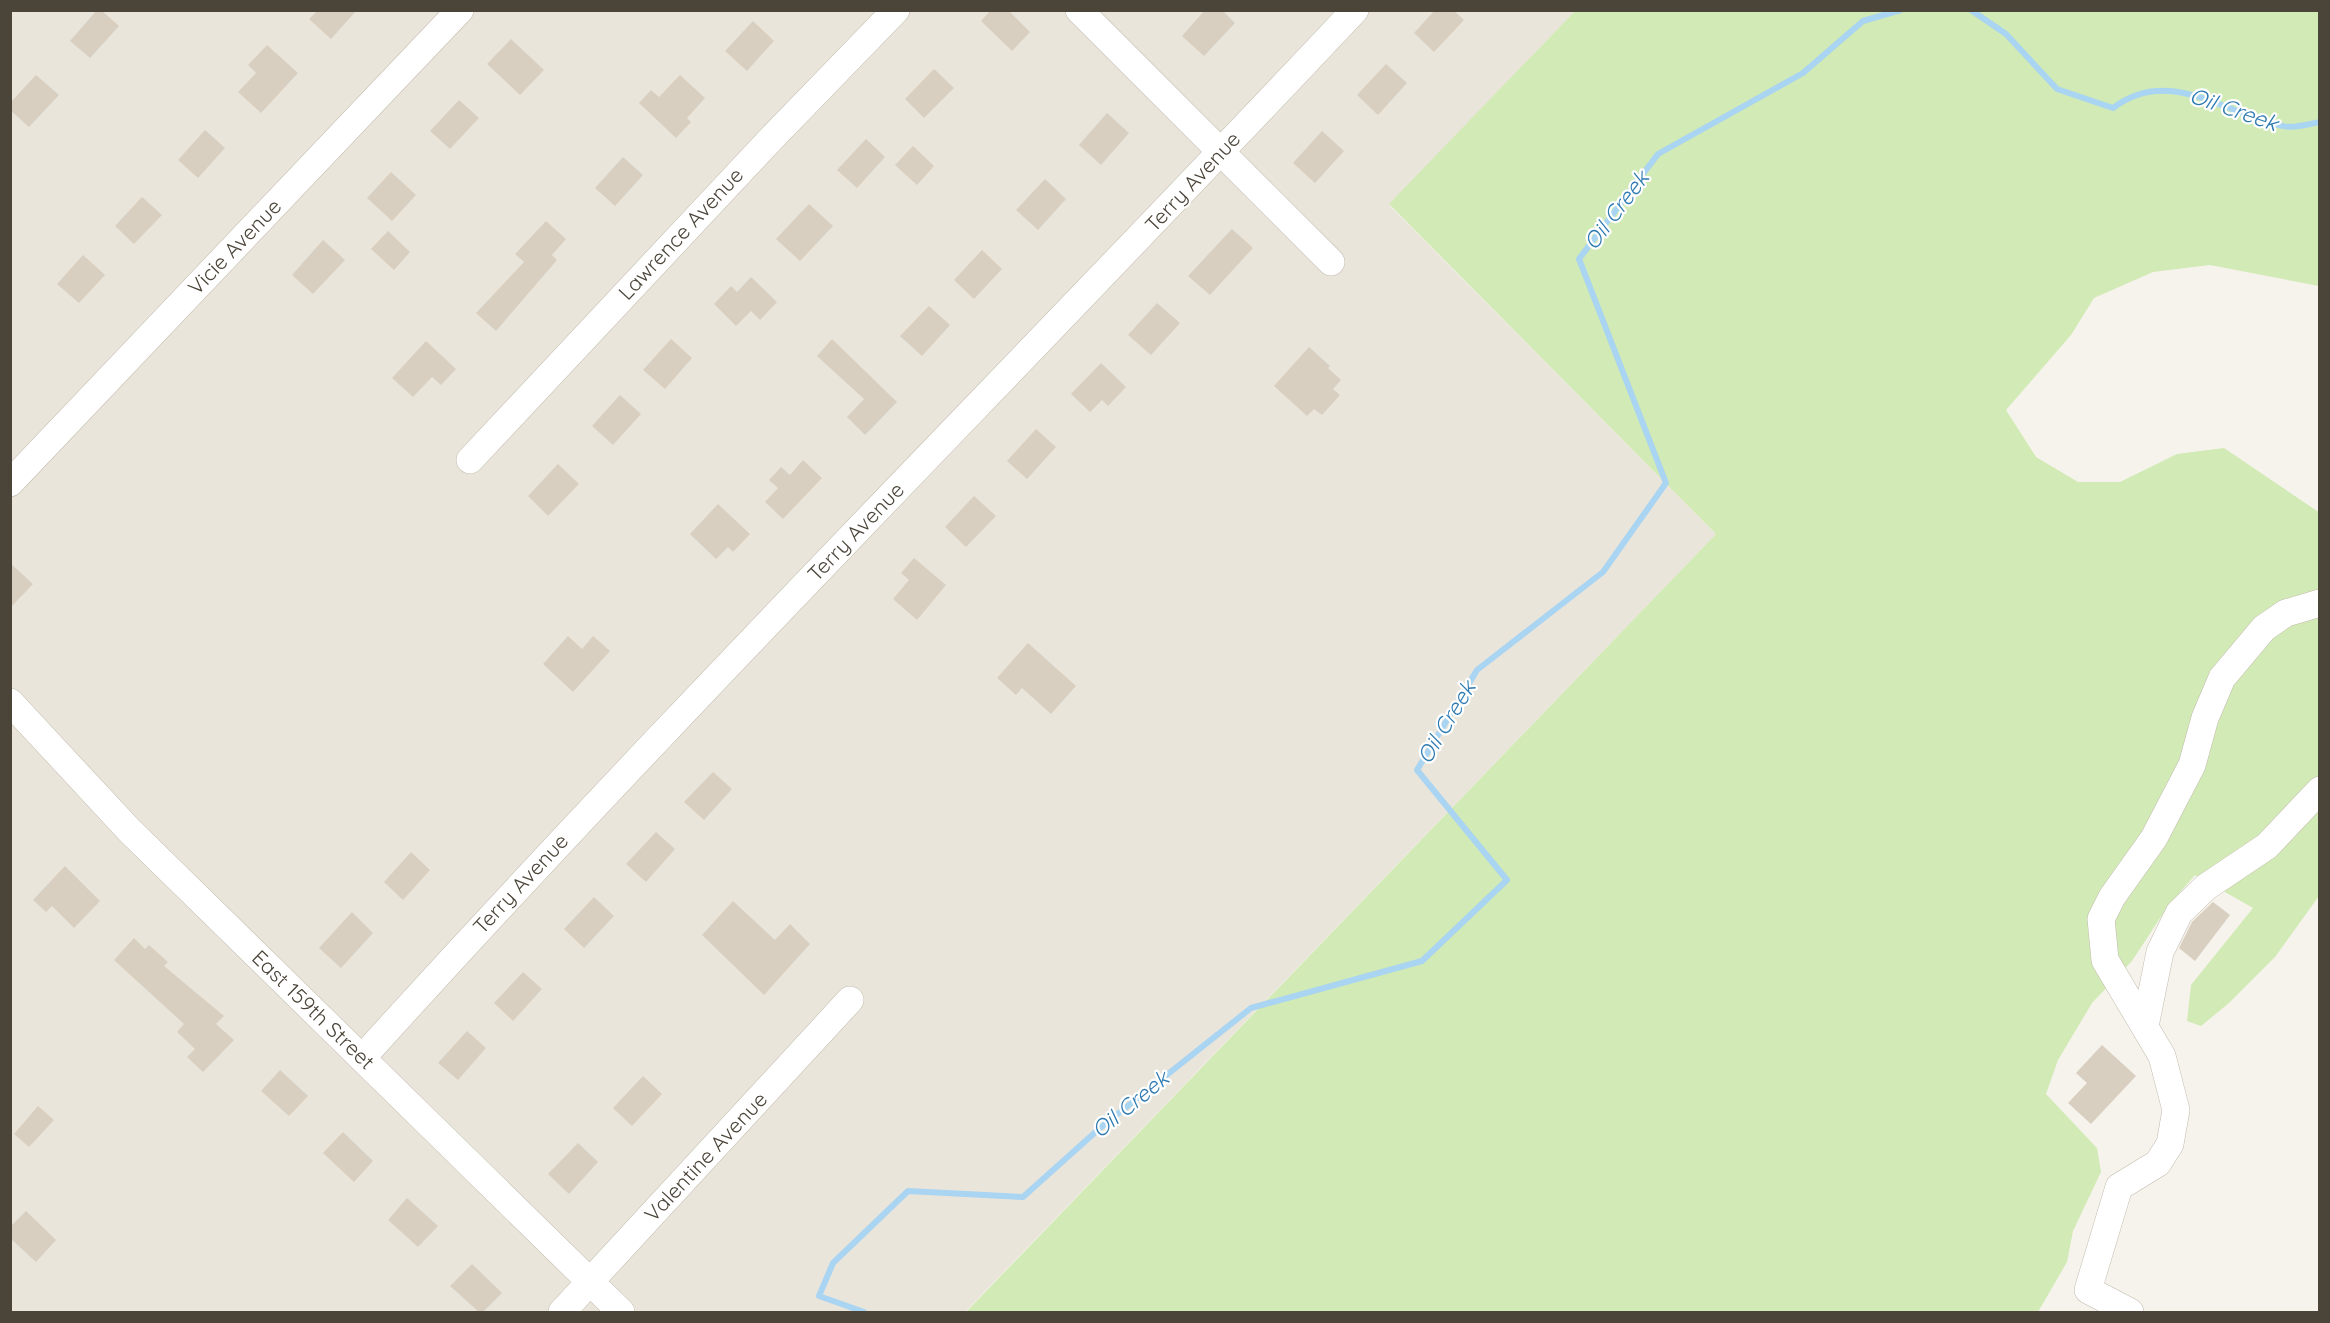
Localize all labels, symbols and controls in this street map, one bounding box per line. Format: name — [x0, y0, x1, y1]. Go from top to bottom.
water label: Oil Creek — [2186, 81, 2284, 138]
street label: Terry Avenue — [1139, 126, 1245, 237]
street label: Lawrence Avenue — [612, 162, 748, 305]
water label: Oil Creek — [1577, 163, 1656, 255]
street label: Vicie Avenue — [182, 193, 286, 300]
street label: Terry Avenue — [802, 476, 909, 586]
water label: Oil Creek — [1410, 674, 1483, 768]
street label: Terry Avenue — [467, 828, 573, 939]
street label: East 159th Street — [247, 944, 380, 1074]
water label: Oil Creek — [1086, 1063, 1176, 1144]
street label: Valentine Avenue — [638, 1086, 772, 1227]

